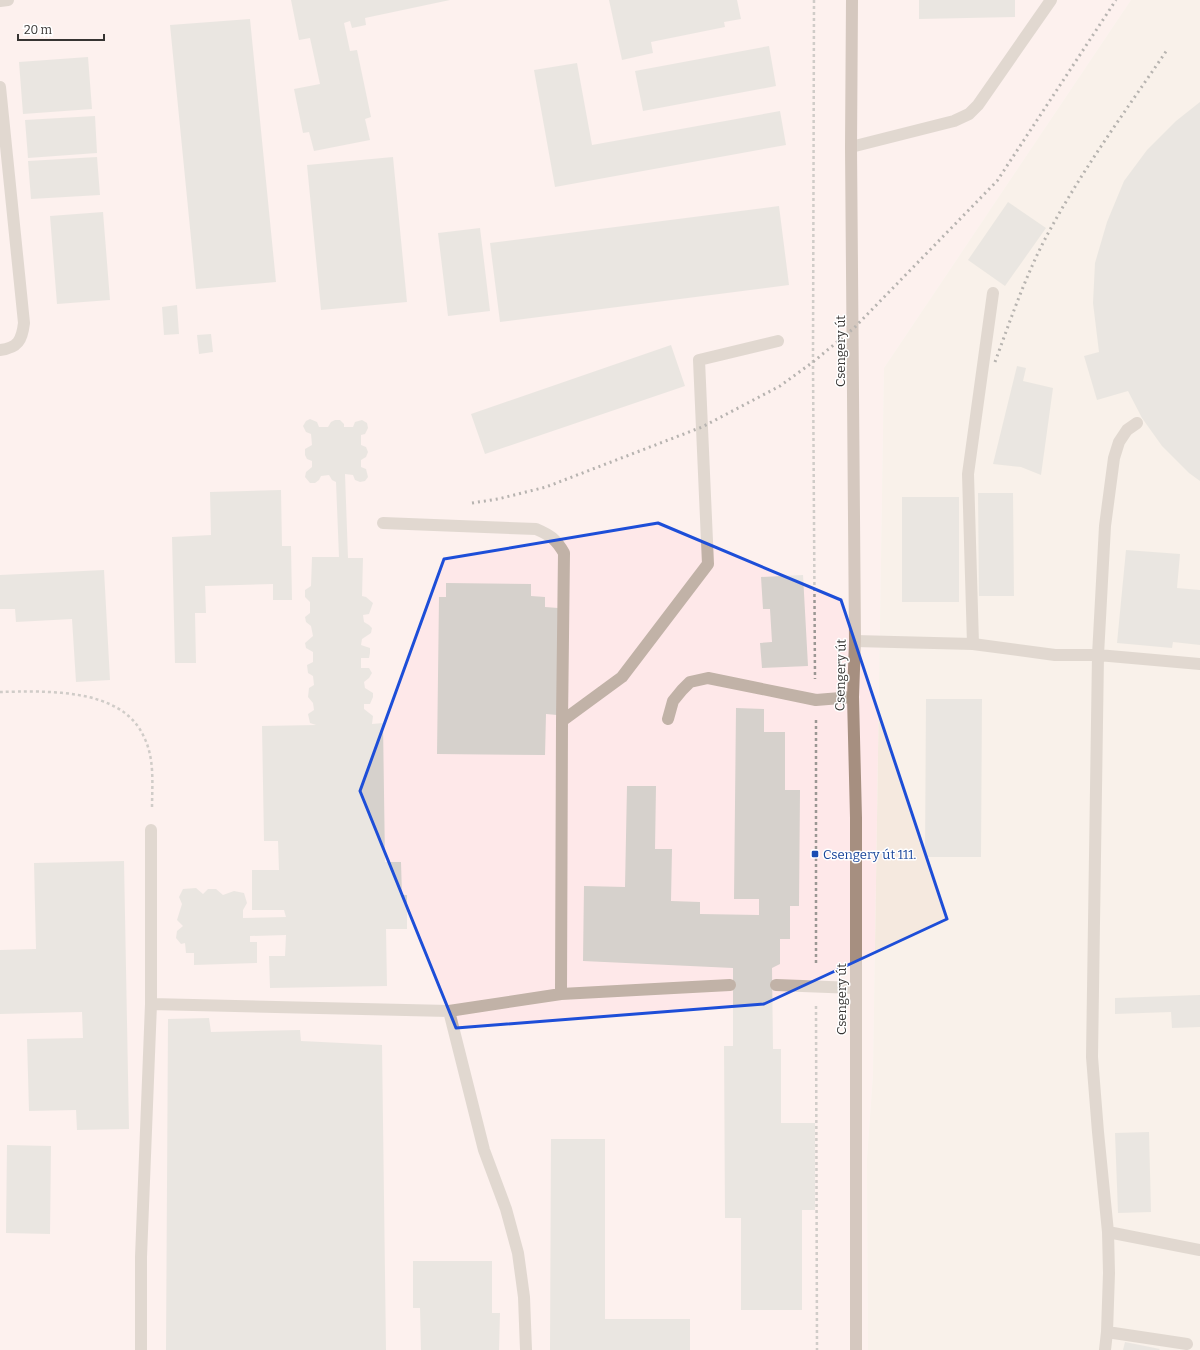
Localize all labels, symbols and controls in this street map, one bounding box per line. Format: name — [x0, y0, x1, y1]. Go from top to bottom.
scale bar — [18, 16, 104, 42]
text: 20 m — [24, 23, 53, 37]
street label: Csengery út — [833, 315, 848, 387]
street label: Csengery út — [832, 639, 849, 711]
place label: Csengery út 111. — [823, 847, 917, 862]
marker: Csengery út 111. — [810, 849, 820, 859]
street label: Csengery út — [834, 963, 849, 1035]

